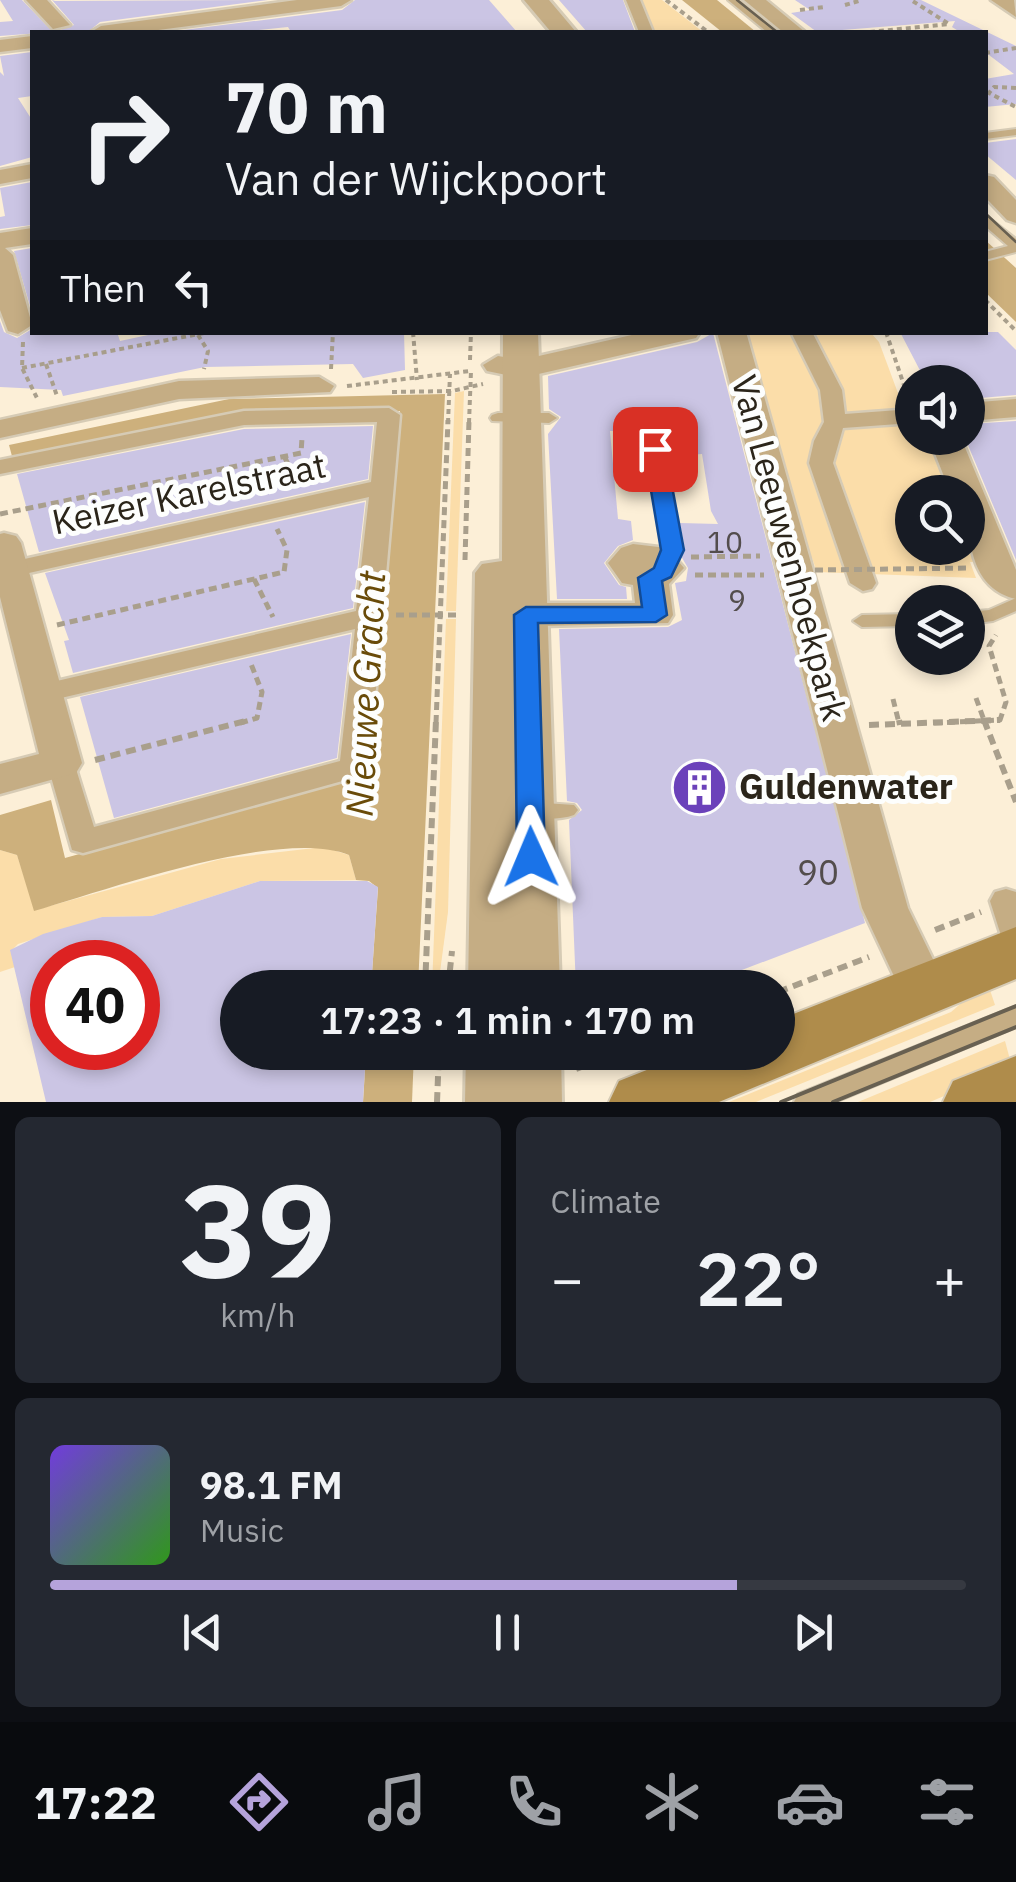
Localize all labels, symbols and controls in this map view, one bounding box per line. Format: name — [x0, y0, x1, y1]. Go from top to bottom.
text: 70 m — [225, 61, 388, 152]
icon: right — [60, 70, 190, 200]
text: Van der Wijckpoort — [225, 149, 607, 207]
icon: left — [166, 260, 221, 315]
text: Then — [60, 263, 146, 312]
map controls — [895, 365, 985, 675]
button: sound — [895, 365, 985, 455]
street label: Van Leeuwenhoekpark — [722, 370, 858, 726]
pin — [613, 407, 698, 492]
icon: arrive — [628, 422, 683, 477]
street label: Keizer Karelstraat — [48, 442, 330, 544]
button: search — [895, 475, 985, 565]
house number: 10 — [707, 522, 743, 561]
water label: Nieuwe Gracht — [334, 569, 395, 818]
house number: 9 — [728, 580, 746, 619]
button: layers — [895, 585, 985, 675]
building icon: Guldenwater — [670, 757, 730, 817]
place label: Guldenwater — [739, 763, 953, 809]
position arrow — [479, 805, 583, 909]
house number: 90 — [797, 849, 839, 895]
speed limit sign: 40 — [30, 940, 160, 1070]
text: 17:23 · 1 min · 170 m — [320, 995, 695, 1044]
text: 39 — [180, 1144, 336, 1313]
text: Climate — [551, 1180, 661, 1222]
text: 22° — [696, 1229, 821, 1327]
text: − — [551, 1243, 584, 1314]
text: + — [933, 1243, 966, 1314]
text: km/h — [220, 1294, 295, 1336]
text: 98.1 FM — [200, 1460, 343, 1509]
text: Music — [200, 1509, 284, 1551]
icon: previous — [175, 1605, 230, 1660]
icon: pause — [480, 1605, 535, 1660]
icon: next — [786, 1605, 841, 1660]
icon: directions — [224, 1767, 294, 1837]
icon: music — [362, 1767, 432, 1837]
icon: phone — [499, 1767, 569, 1837]
icon: climate — [637, 1767, 707, 1837]
icon: car — [775, 1767, 845, 1837]
icon: filters — [912, 1767, 982, 1837]
text: 17:22 — [34, 1773, 157, 1831]

